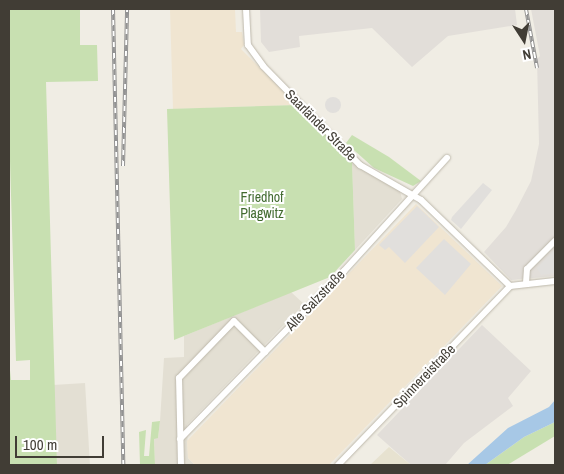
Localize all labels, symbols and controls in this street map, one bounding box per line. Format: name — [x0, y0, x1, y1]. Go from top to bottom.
north arrow — [499, 15, 549, 65]
text: N — [521, 45, 533, 64]
street label: Saarländer Straße — [282, 86, 360, 164]
park label: Friedhof Plagwitz — [240, 189, 284, 222]
street label: Alte Salzstraße — [282, 266, 348, 334]
street label: Spinnereistraße — [389, 341, 459, 411]
scale bar — [18, 426, 106, 458]
text: 100 m — [23, 434, 57, 455]

